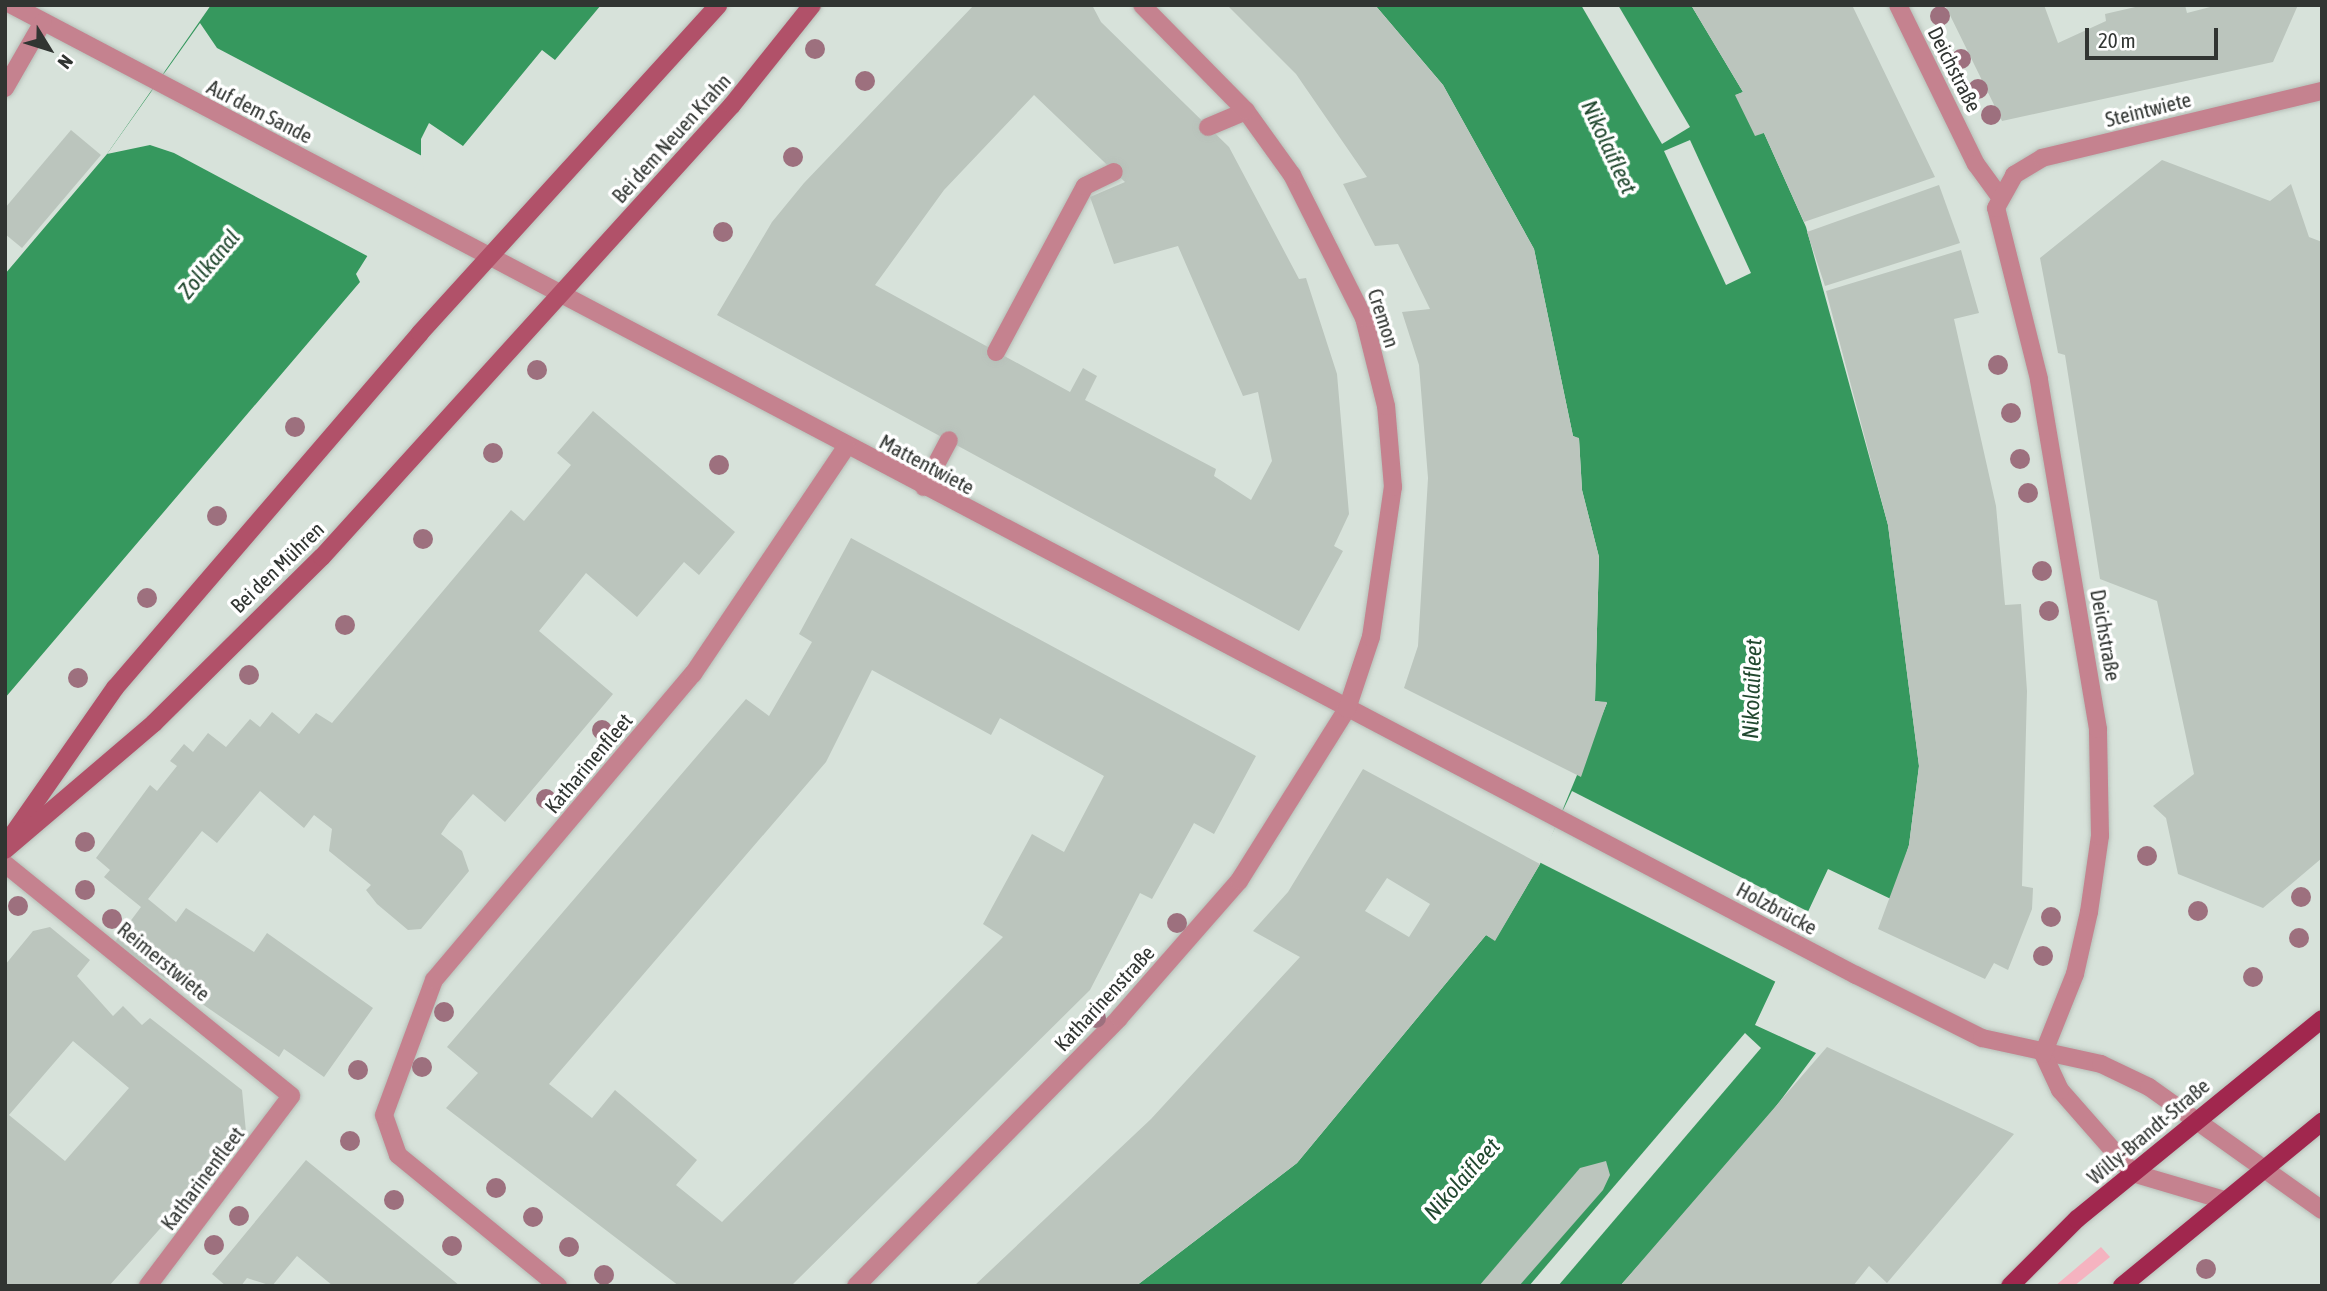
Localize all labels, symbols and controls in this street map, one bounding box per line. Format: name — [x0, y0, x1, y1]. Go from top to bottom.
north arrow — [14, 14, 84, 84]
scale bar — [2089, 14, 2222, 58]
street label: Deichstraße — [1923, 22, 1987, 116]
text: 20 m — [2098, 28, 2136, 52]
text: N — [53, 51, 78, 73]
street label: Bei dem Neuen Krahn — [606, 68, 736, 208]
street label: Auf dem Sande — [203, 74, 317, 148]
street label: Steintwiete — [2102, 86, 2194, 132]
water label: Nikolaifleet — [1575, 96, 1643, 198]
water label: Zollkanal — [172, 224, 246, 304]
street label: Cremon — [1363, 285, 1405, 351]
street label: Mattentwiete — [875, 429, 979, 499]
street label: Bei den Mühren — [225, 516, 329, 618]
street label: Deichstraße — [2086, 587, 2126, 683]
water label: Nikolaifleet — [1736, 638, 1768, 740]
street label: Katharinenfleet — [539, 708, 637, 818]
street label: Holzbrücke — [1732, 876, 1822, 940]
street label: Reimerstwiete — [113, 916, 215, 1006]
street label: Katharinenstraße — [1049, 940, 1159, 1056]
street label: Willy-Brandt-Straße — [2082, 1073, 2214, 1189]
street label: Katharinenfleet — [155, 1121, 249, 1235]
water label: Nikolaifleet — [1418, 1133, 1506, 1225]

